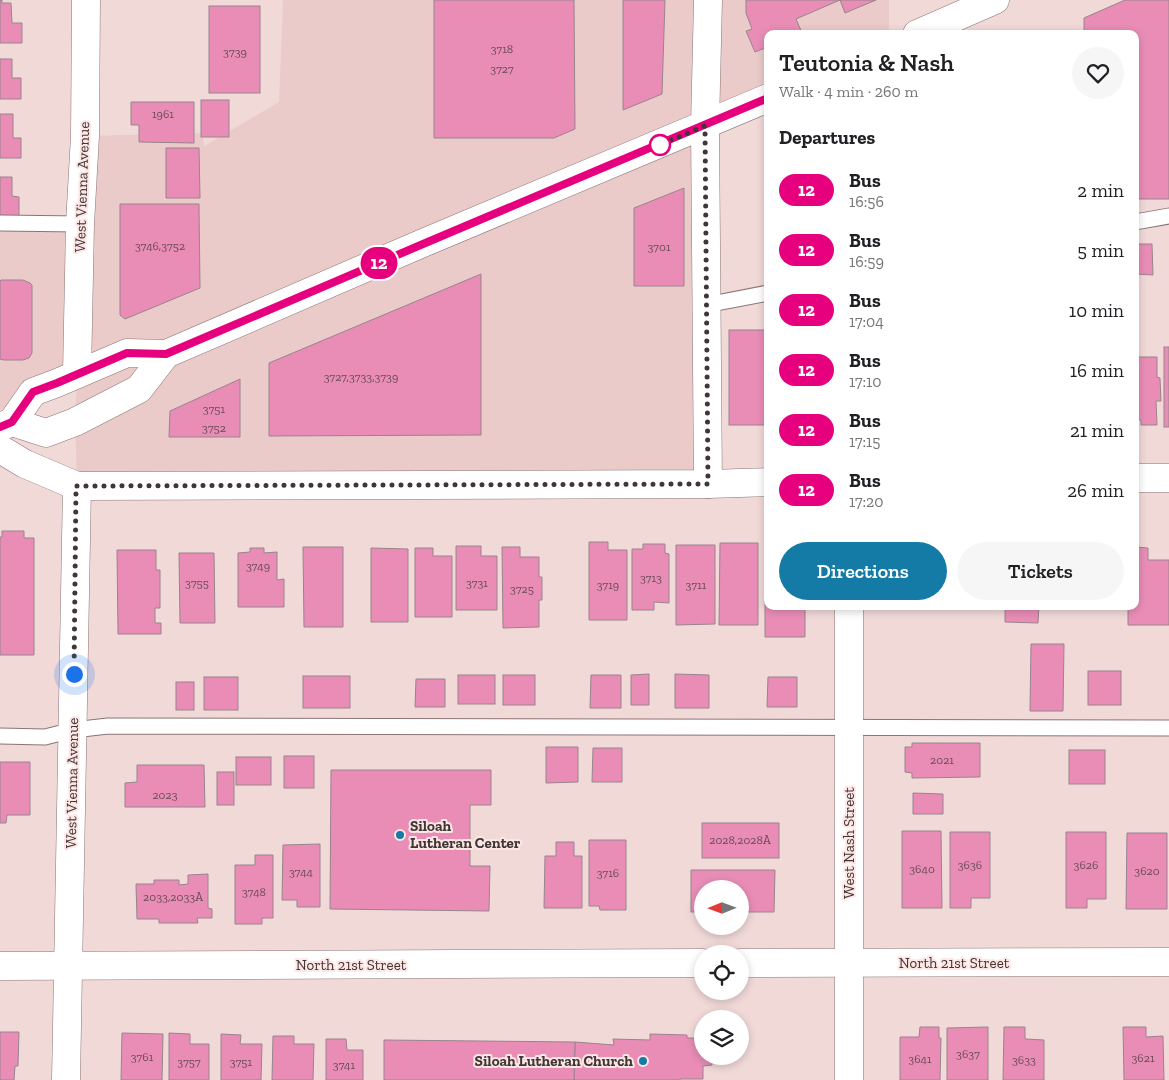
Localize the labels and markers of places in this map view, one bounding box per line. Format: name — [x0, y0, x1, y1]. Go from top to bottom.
unlabelled marker — [649, 134, 671, 156]
place label: Siloah Lutheran Center — [410, 817, 521, 852]
marker: Siloah Lutheran Center — [394, 829, 406, 841]
place label: Siloah Lutheran Church — [475, 1052, 633, 1070]
marker: Siloah Lutheran Church — [637, 1055, 649, 1067]

